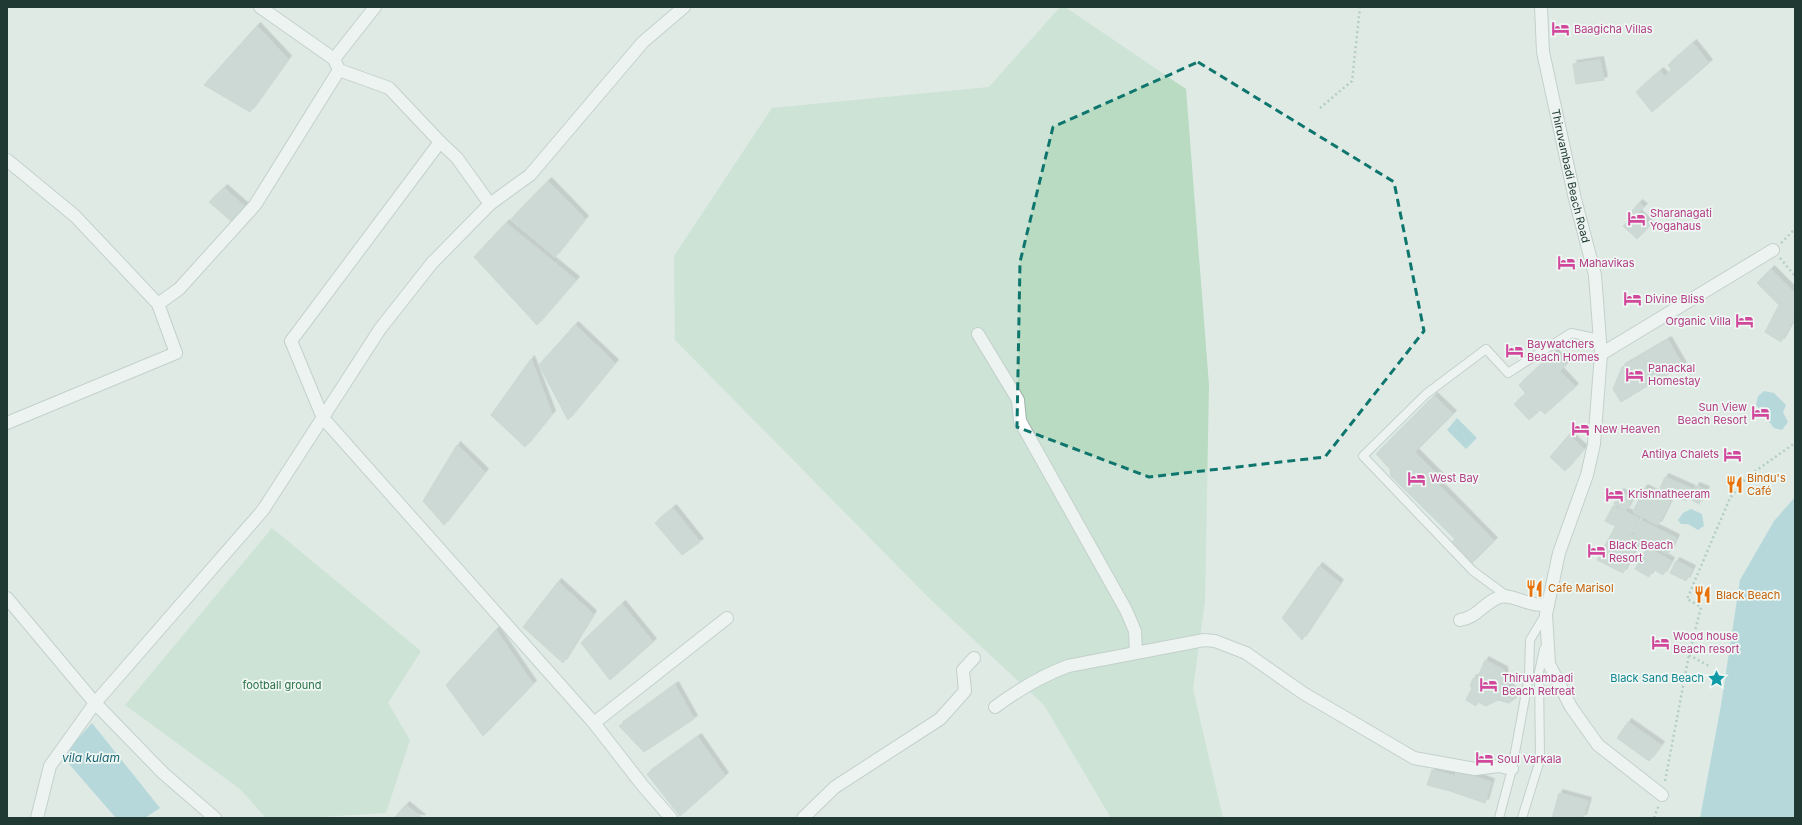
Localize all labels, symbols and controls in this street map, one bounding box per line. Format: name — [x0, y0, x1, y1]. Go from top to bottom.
hotel icon: Baagicha Villas — [1551, 19, 1571, 39]
place label: Baagicha Villas — [1574, 22, 1653, 36]
street label: Thiruvambadi Beach Road — [1549, 108, 1593, 244]
place label: Sharanagati Yogahaus — [1650, 206, 1712, 233]
hotel icon: Sharanagati Yogahaus — [1627, 209, 1647, 229]
hotel icon: Mahavikas — [1556, 253, 1576, 273]
place label: Mahavikas — [1579, 256, 1635, 270]
hotel icon: Divine Bliss — [1622, 289, 1642, 309]
place label: Divine Bliss — [1645, 292, 1705, 306]
hotel icon: Organic Villa — [1734, 311, 1754, 331]
place label: Organic Villa — [1665, 314, 1731, 328]
place label: Baywatchers Beach Homes — [1527, 337, 1600, 364]
hotel icon: Baywatchers Beach Homes — [1504, 340, 1524, 360]
place label: Panackal Homestay — [1648, 361, 1700, 388]
hotel icon: Panackal Homestay — [1625, 364, 1645, 384]
place label: Sun View Beach Resort — [1678, 400, 1747, 427]
hotel icon: Sun View Beach Resort — [1750, 403, 1770, 423]
hotel icon: New Heaven — [1571, 419, 1591, 439]
place label: New Heaven — [1594, 422, 1660, 436]
hotel icon: Antilya Chalets — [1722, 444, 1742, 464]
place label: Antilya Chalets — [1641, 447, 1719, 461]
hotel icon: West Bay — [1407, 468, 1427, 488]
place label: West Bay — [1430, 471, 1479, 485]
place label: Bindu's Café — [1747, 471, 1786, 498]
restaurant icon: Bindu's Café — [1724, 474, 1744, 494]
hotel icon: Krishnatheeram — [1605, 484, 1625, 504]
place label: Krishnatheeram — [1628, 487, 1710, 501]
place label: Black Beach Resort — [1609, 538, 1673, 565]
hotel icon: Black Beach Resort — [1586, 541, 1606, 561]
restaurant icon: Cafe Marisol — [1525, 578, 1545, 598]
place label: Cafe Marisol — [1548, 581, 1614, 595]
restaurant icon: Black Beach — [1693, 585, 1713, 605]
place label: Black Beach — [1716, 588, 1780, 602]
place label: Wood house Beach resort — [1673, 629, 1740, 656]
hotel icon: Wood house Beach resort — [1650, 632, 1670, 652]
place icon: Black Sand Beach — [1707, 668, 1727, 688]
place label: Thiruvambadi Beach Retreat — [1502, 671, 1575, 698]
place label: Black Sand Beach — [1610, 671, 1704, 685]
hotel icon: Thiruvambadi Beach Retreat — [1479, 674, 1499, 694]
park label: football ground — [242, 678, 322, 692]
hotel icon: Soul Varkala — [1474, 749, 1494, 769]
water label: vila kulam — [62, 750, 120, 765]
place label: Soul Varkala — [1497, 752, 1562, 766]

